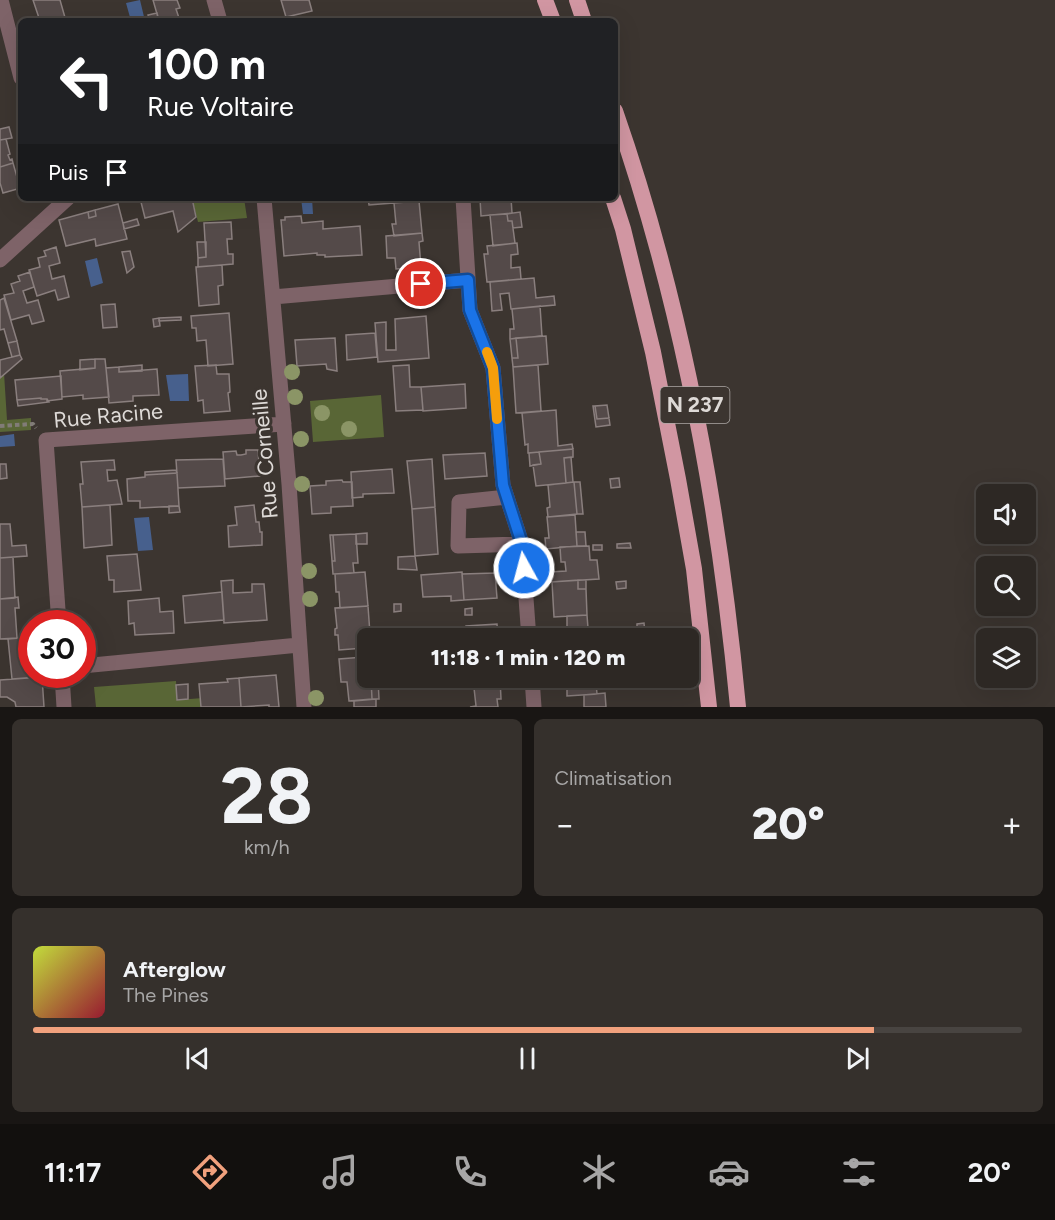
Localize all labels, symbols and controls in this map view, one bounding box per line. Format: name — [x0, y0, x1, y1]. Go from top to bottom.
text: 100 m — [147, 39, 266, 90]
icon: left — [48, 42, 126, 120]
text: Rue Voltaire — [147, 90, 294, 123]
icon: arrive — [100, 156, 133, 189]
text: Puis — [48, 159, 88, 186]
pin — [395, 258, 446, 309]
icon: arrive — [404, 267, 437, 300]
road number: N 237 — [660, 387, 730, 423]
street label: Rue Corneille — [245, 388, 284, 520]
street label: Rue Racine — [52, 397, 164, 434]
map controls — [976, 484, 1036, 688]
button: sound — [976, 484, 1036, 544]
position arrow — [492, 536, 556, 600]
button: search — [976, 556, 1036, 616]
speed limit sign: 30 — [18, 610, 96, 688]
button: layers — [976, 628, 1036, 688]
text: 11:18 · 1 min · 120 m — [431, 644, 625, 671]
text: 28 — [220, 749, 313, 843]
text: Climatisation — [555, 766, 672, 790]
text: 20° — [752, 796, 825, 850]
text: − — [555, 805, 575, 844]
text: + — [1001, 805, 1022, 844]
text: km/h — [244, 835, 290, 859]
text: Afterglow — [123, 956, 226, 983]
text: The Pines — [123, 983, 209, 1007]
icon: previous — [181, 1042, 214, 1075]
icon: pause — [511, 1042, 544, 1075]
icon: next — [841, 1042, 874, 1075]
icon: directions — [189, 1151, 231, 1193]
icon: music — [319, 1151, 361, 1193]
icon: phone — [449, 1151, 491, 1193]
icon: climate — [578, 1151, 620, 1193]
icon: car — [708, 1151, 750, 1193]
icon: filters — [838, 1151, 880, 1193]
text: 11:17 — [44, 1156, 101, 1189]
text: 20° — [968, 1156, 1011, 1189]

